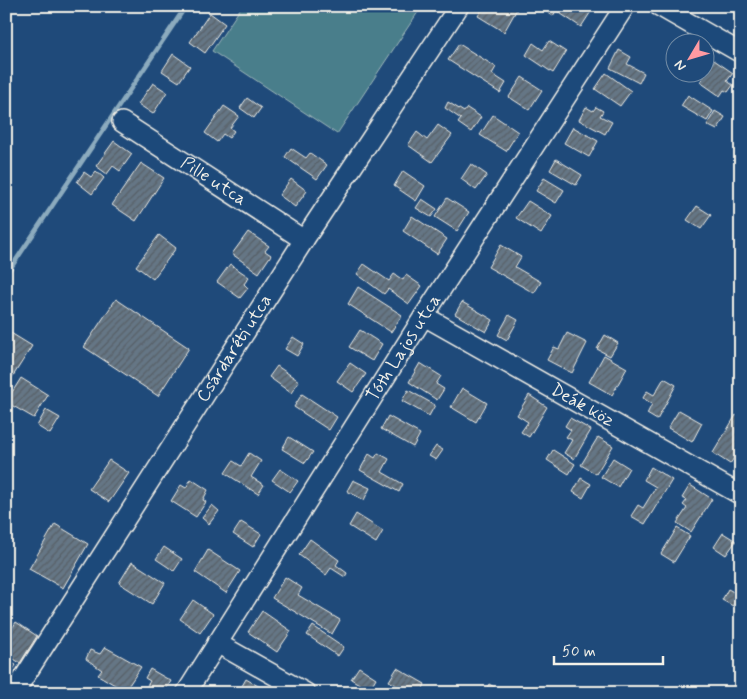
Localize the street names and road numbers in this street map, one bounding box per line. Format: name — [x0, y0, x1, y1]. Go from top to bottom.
street label: Pille utca — [176, 151, 251, 211]
street label: Csárdaréti utca — [191, 290, 278, 407]
street label: Tóth Lajos utca — [361, 290, 447, 406]
street label: Deák köz — [546, 378, 619, 433]

